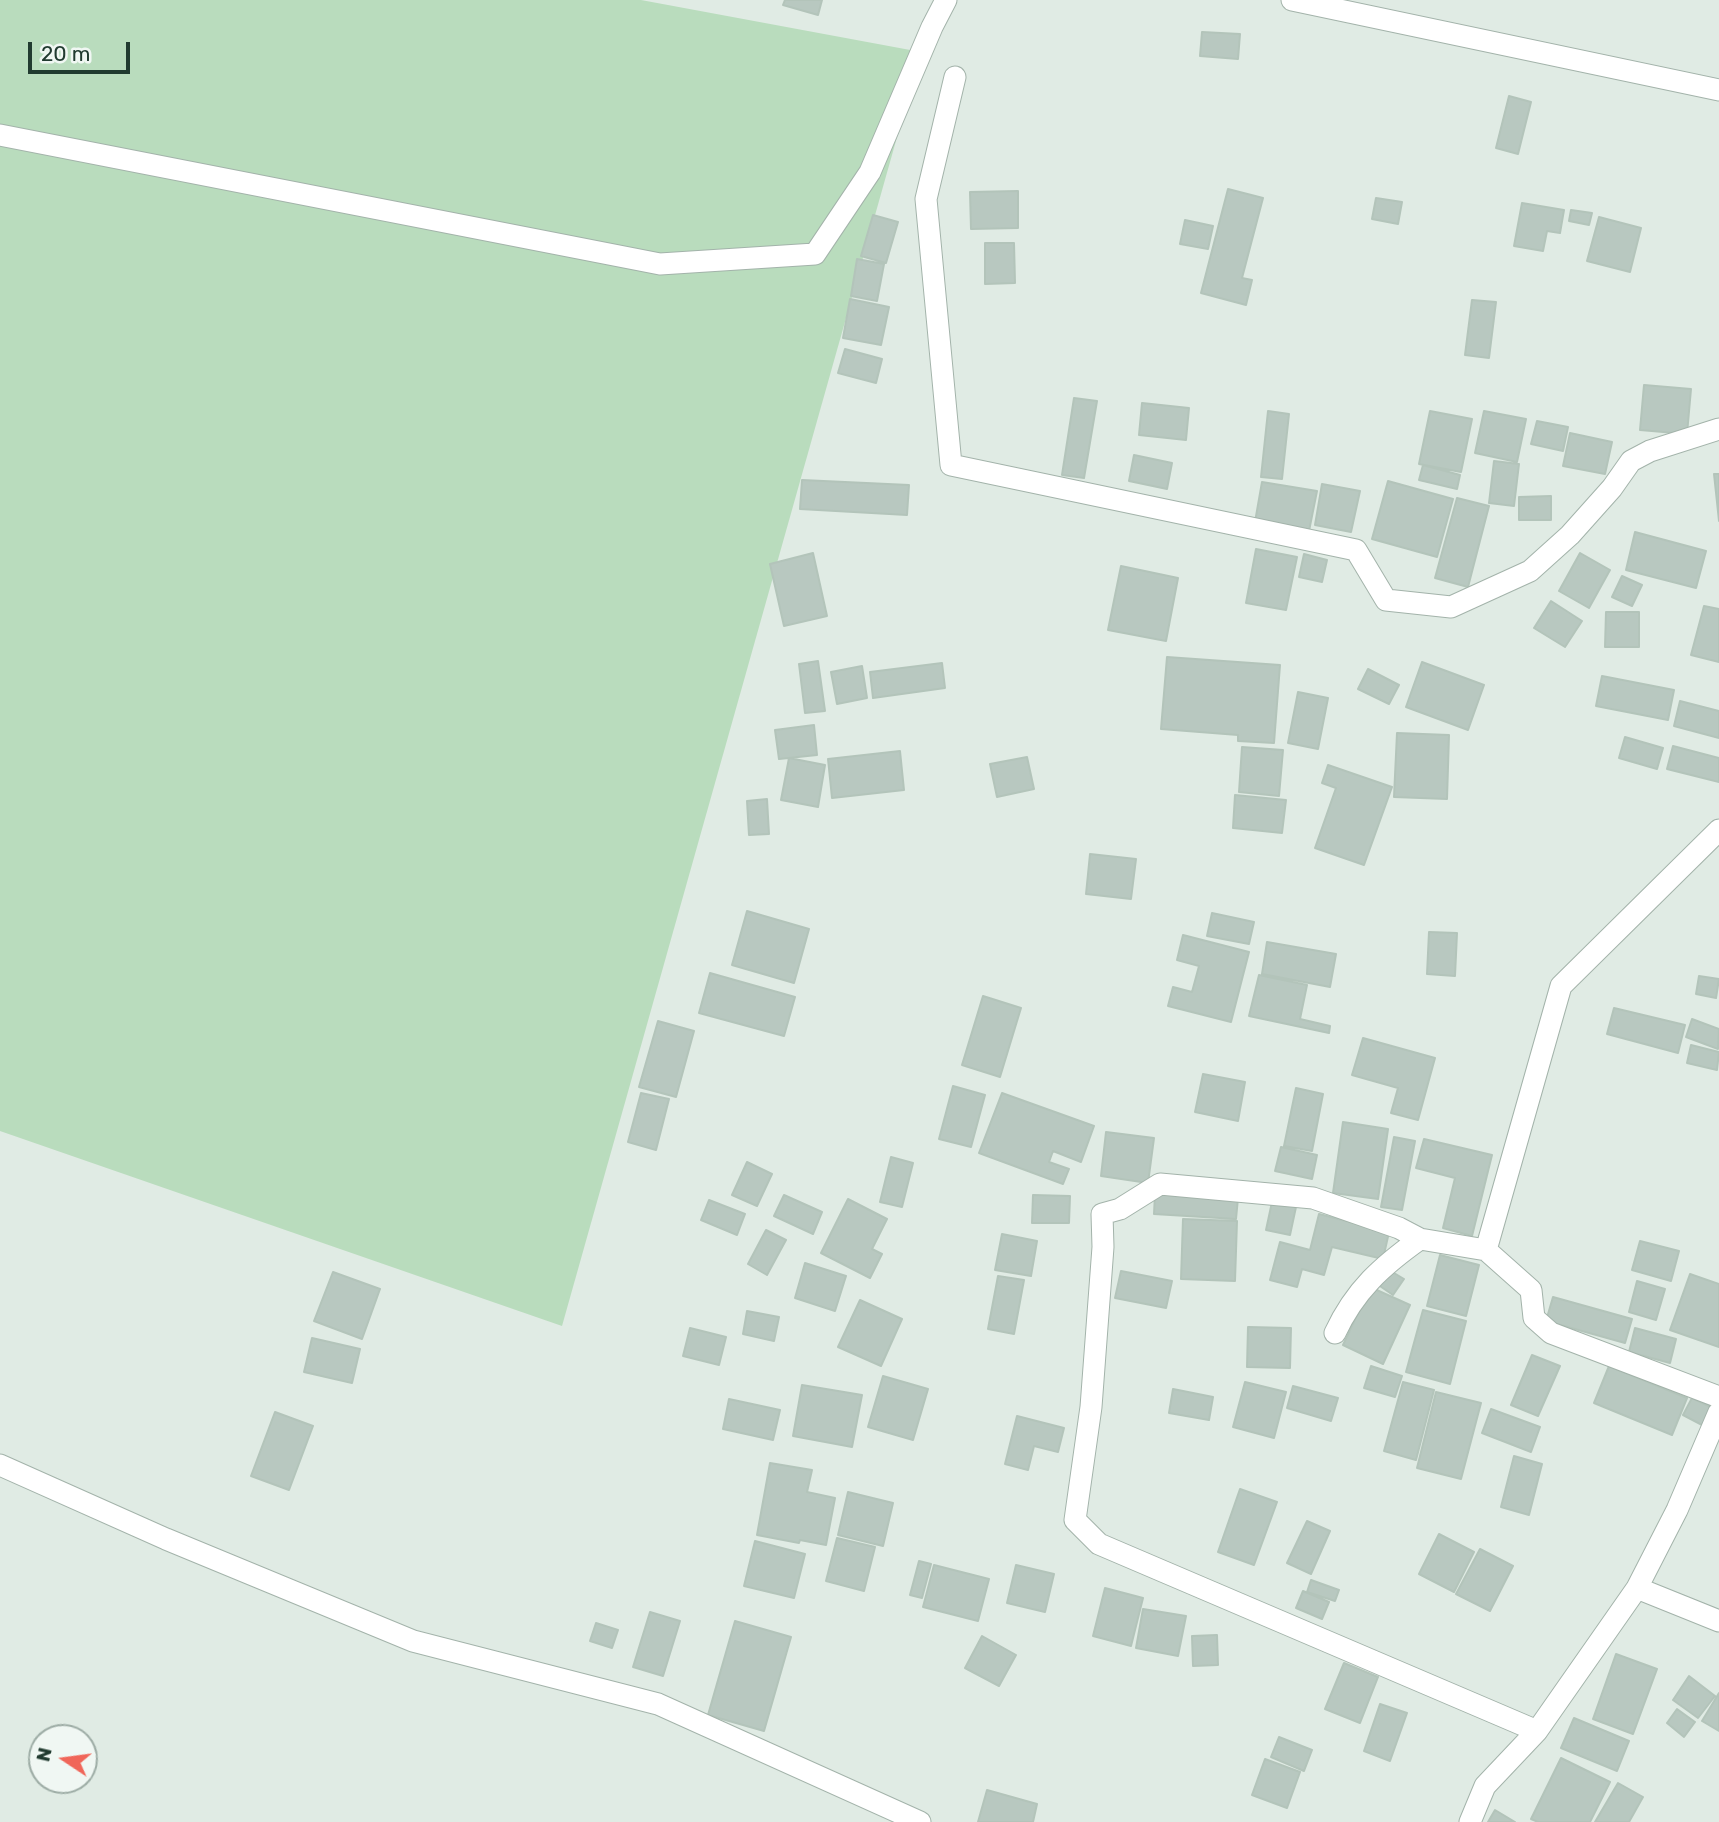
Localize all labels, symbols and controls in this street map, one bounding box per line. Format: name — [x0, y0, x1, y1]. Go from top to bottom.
scale bar — [32, 28, 133, 72]
text: 20 m — [41, 41, 90, 66]
north arrow — [28, 1724, 98, 1794]
text: N — [31, 1745, 57, 1764]

